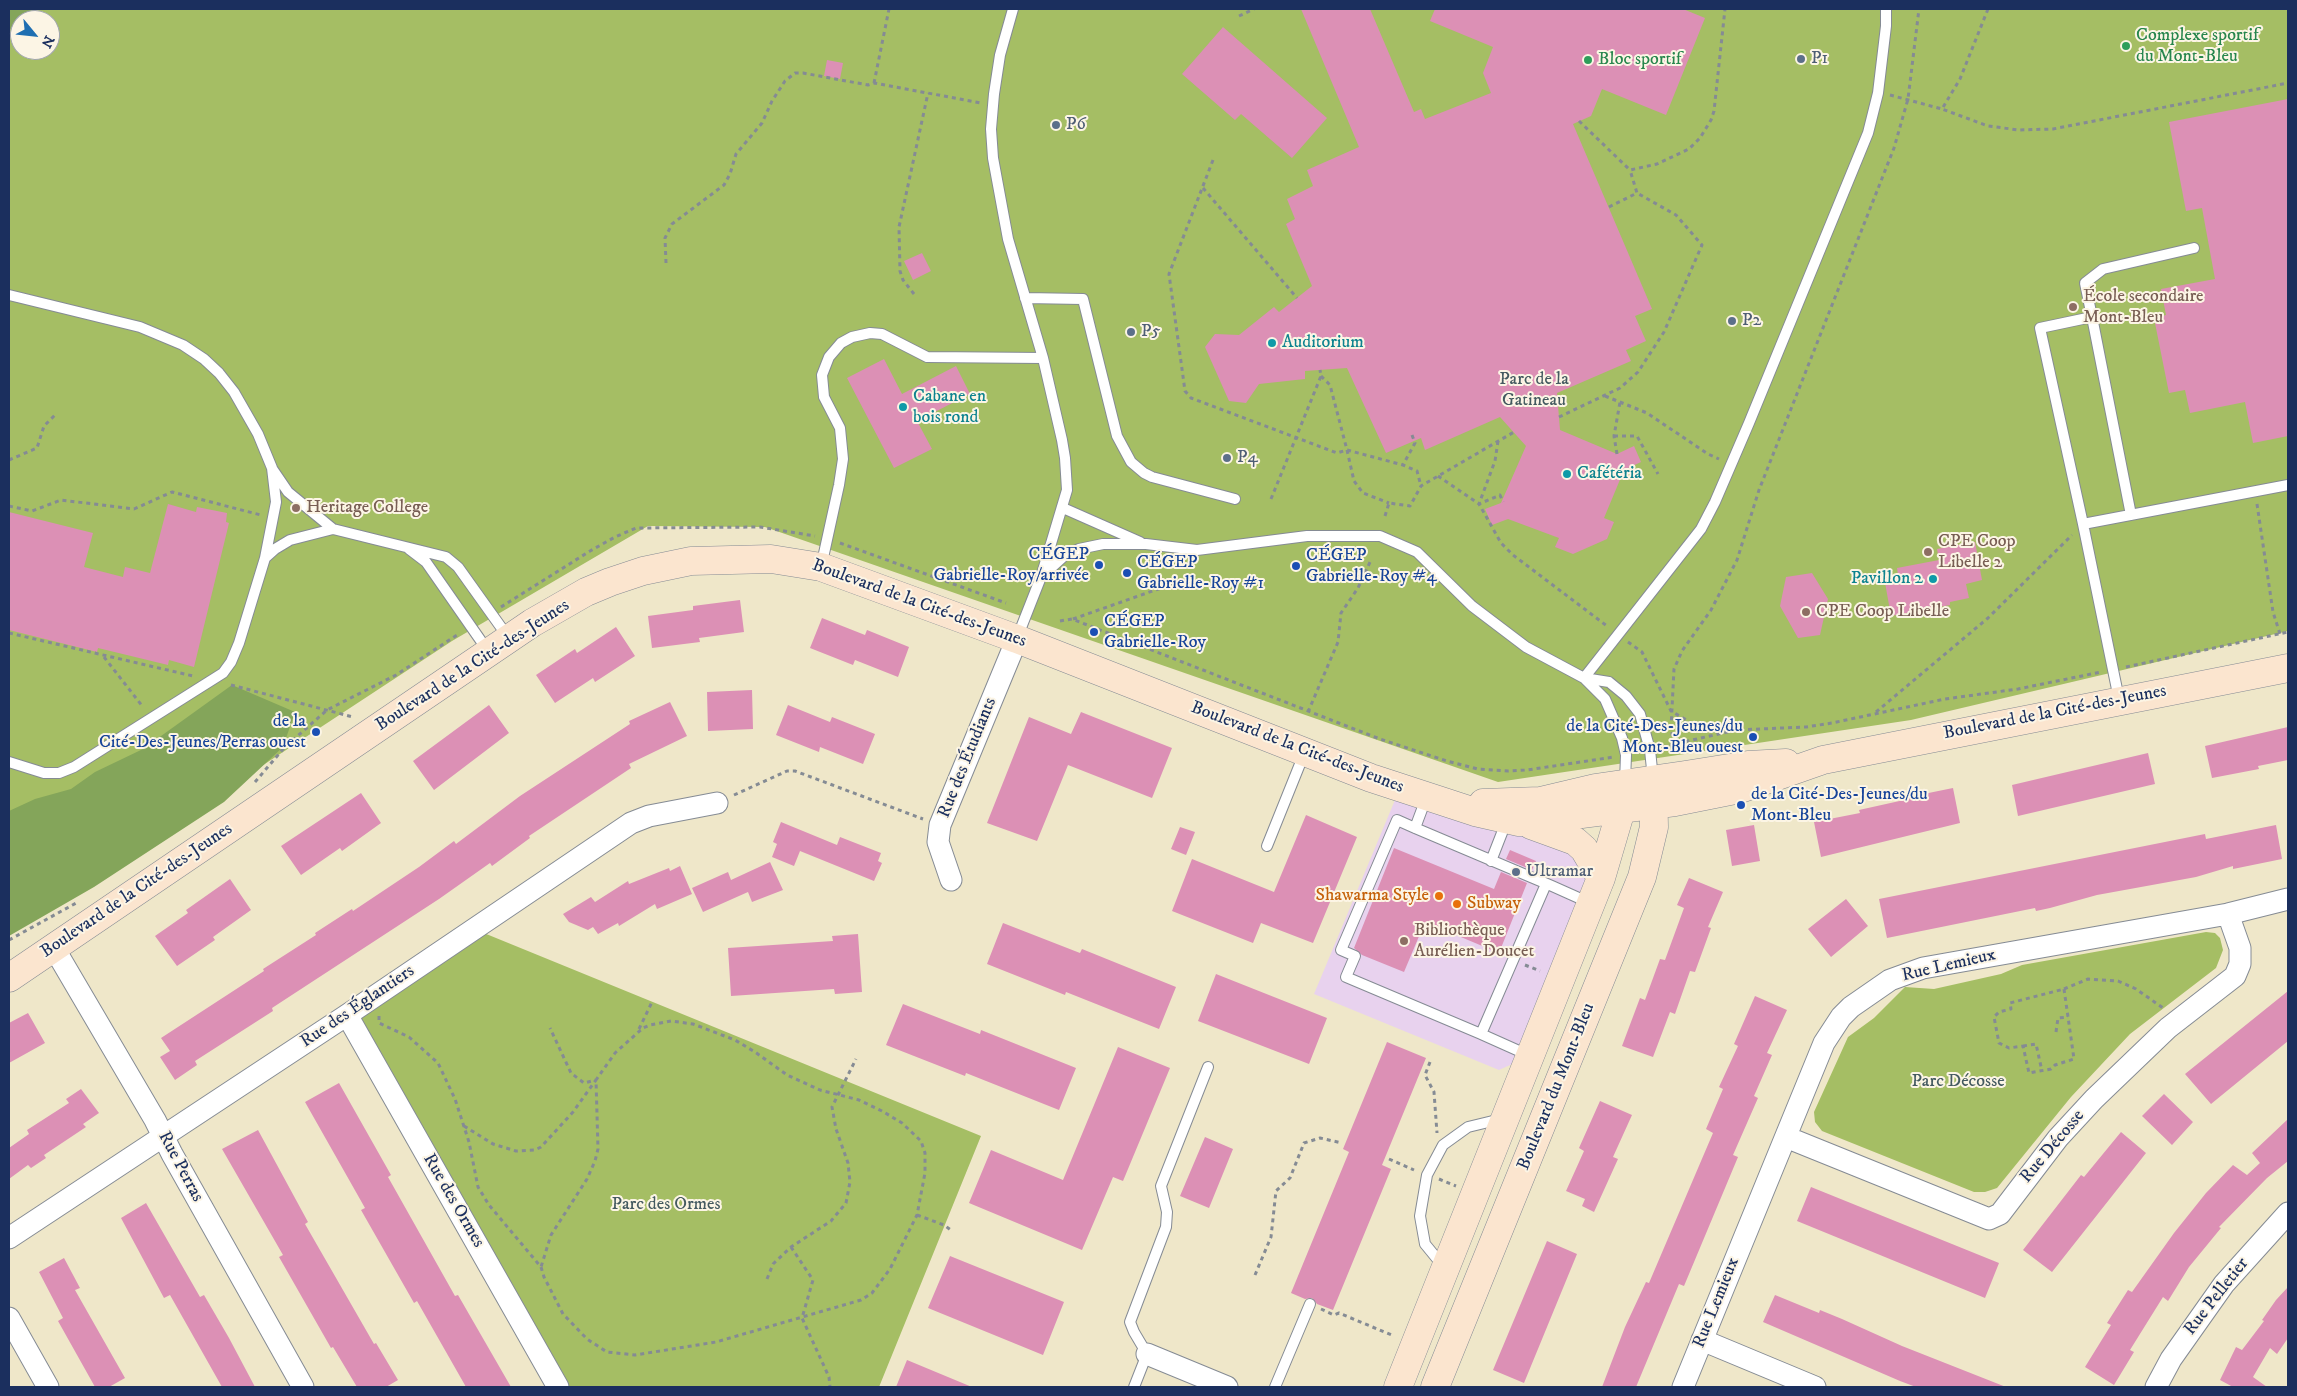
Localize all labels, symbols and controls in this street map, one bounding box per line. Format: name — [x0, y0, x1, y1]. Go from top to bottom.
north arrow — [10, 10, 60, 60]
place label: Complexe sportif du Mont-Bleu — [2136, 25, 2259, 68]
text: N — [37, 32, 58, 51]
marker: Complexe sportif du Mont-Bleu — [2120, 40, 2132, 52]
place label: P1 — [1811, 48, 1828, 70]
place label: Bloc sportif — [1598, 49, 1682, 71]
marker: P1 — [1795, 53, 1807, 65]
marker: Bloc sportif — [1582, 54, 1594, 66]
place label: P6 — [1066, 114, 1086, 136]
marker: P6 — [1050, 119, 1062, 131]
place label: École secondaire Mont-Bleu — [2083, 286, 2204, 328]
marker: École secondaire Mont-Bleu — [2067, 301, 2079, 313]
place label: P2 — [1742, 310, 1761, 332]
marker: P2 — [1726, 315, 1738, 327]
place label: P5 — [1141, 321, 1160, 343]
marker: P5 — [1125, 326, 1137, 338]
place label: Auditorium — [1282, 332, 1364, 354]
marker: Auditorium — [1266, 337, 1278, 349]
park label: Parc de la Gatineau — [1499, 369, 1569, 412]
place label: Cabane en bois rond — [913, 386, 986, 428]
marker: Cabane en bois rond — [897, 401, 909, 413]
place label: P4 — [1237, 447, 1258, 469]
marker: P4 — [1221, 452, 1233, 464]
place label: Cafétéria — [1577, 463, 1642, 485]
marker: Cafétéria — [1561, 468, 1573, 480]
place label: Heritage College — [306, 497, 428, 519]
marker: Heritage College — [290, 502, 302, 514]
place label: CPE Coop Libelle 2 — [1938, 531, 2016, 574]
place label: CÉGEP Gabrielle-Roy/arrivée — [934, 544, 1089, 586]
place label: CÉGEP Gabrielle-Roy #4 — [1306, 545, 1437, 588]
marker: CPE Coop Libelle 2 — [1922, 546, 1934, 558]
place label: CÉGEP Gabrielle-Roy #1 — [1137, 552, 1264, 594]
street label: Boulevard de la Cité-des-Jeunes — [809, 555, 1029, 653]
marker: CÉGEP Gabrielle-Roy/arrivée — [1093, 559, 1105, 571]
marker: CÉGEP Gabrielle-Roy #4 — [1290, 560, 1302, 572]
marker: CÉGEP Gabrielle-Roy #1 — [1121, 567, 1133, 579]
place label: Pavillon 2 — [1851, 568, 1923, 590]
marker: Pavillon 2 — [1927, 573, 1939, 585]
street label: Boulevard de la Cité-des-Jeunes — [372, 595, 574, 737]
place label: CPE Coop Libelle — [1816, 601, 1949, 623]
marker: CPE Coop Libelle — [1800, 606, 1812, 618]
place label: CÉGEP Gabrielle-Roy — [1104, 611, 1206, 654]
marker: CÉGEP Gabrielle-Roy — [1088, 626, 1100, 638]
street label: Boulevard de la Cité-des-Jeunes — [1942, 681, 2168, 745]
street label: Rue des Étudiants — [934, 695, 1002, 821]
street label: Boulevard de la Cité-des-Jeunes — [1187, 697, 1407, 799]
place label: de la Cité-Des-Jeunes/Perras ouest — [99, 711, 306, 754]
place label: de la Cité-Des-Jeunes/du Mont-Bleu ouest — [1566, 716, 1743, 759]
marker: de la Cité-Des-Jeunes/Perras ouest — [310, 726, 322, 738]
marker: de la Cité-Des-Jeunes/du Mont-Bleu ouest — [1747, 731, 1759, 743]
place label: de la Cité-Des-Jeunes/du Mont-Bleu — [1751, 784, 1928, 826]
marker: de la Cité-Des-Jeunes/du Mont-Bleu — [1735, 799, 1747, 811]
street label: Boulevard de la Cité-des-Jeunes — [37, 819, 237, 963]
place label: Ultramar — [1526, 861, 1593, 883]
marker: Ultramar — [1510, 866, 1522, 878]
place label: Shawarma Style — [1315, 885, 1429, 907]
marker: Shawarma Style — [1433, 890, 1445, 902]
place label: Subway — [1467, 893, 1521, 915]
marker: Subway — [1451, 898, 1463, 910]
place label: Bibliothèque Aurélien-Doucet — [1414, 920, 1534, 962]
marker: Bibliothèque Aurélien-Doucet — [1398, 935, 1410, 947]
street label: Rue Lemieux — [1900, 945, 1998, 987]
street label: Rue des Églantiers — [297, 961, 419, 1053]
street label: Boulevard du Mont-Bleu — [1514, 1000, 1600, 1174]
park label: Parc Décosse — [1911, 1071, 2005, 1093]
street label: Rue Décosse — [2016, 1106, 2090, 1188]
street label: Rue Perras — [152, 1128, 208, 1206]
street label: Rue des Ormes — [417, 1150, 489, 1252]
park label: Parc des Ormes — [611, 1194, 721, 1216]
street label: Rue Pelletier — [2180, 1254, 2254, 1340]
street label: Rue Lemieux — [1689, 1255, 1745, 1351]

